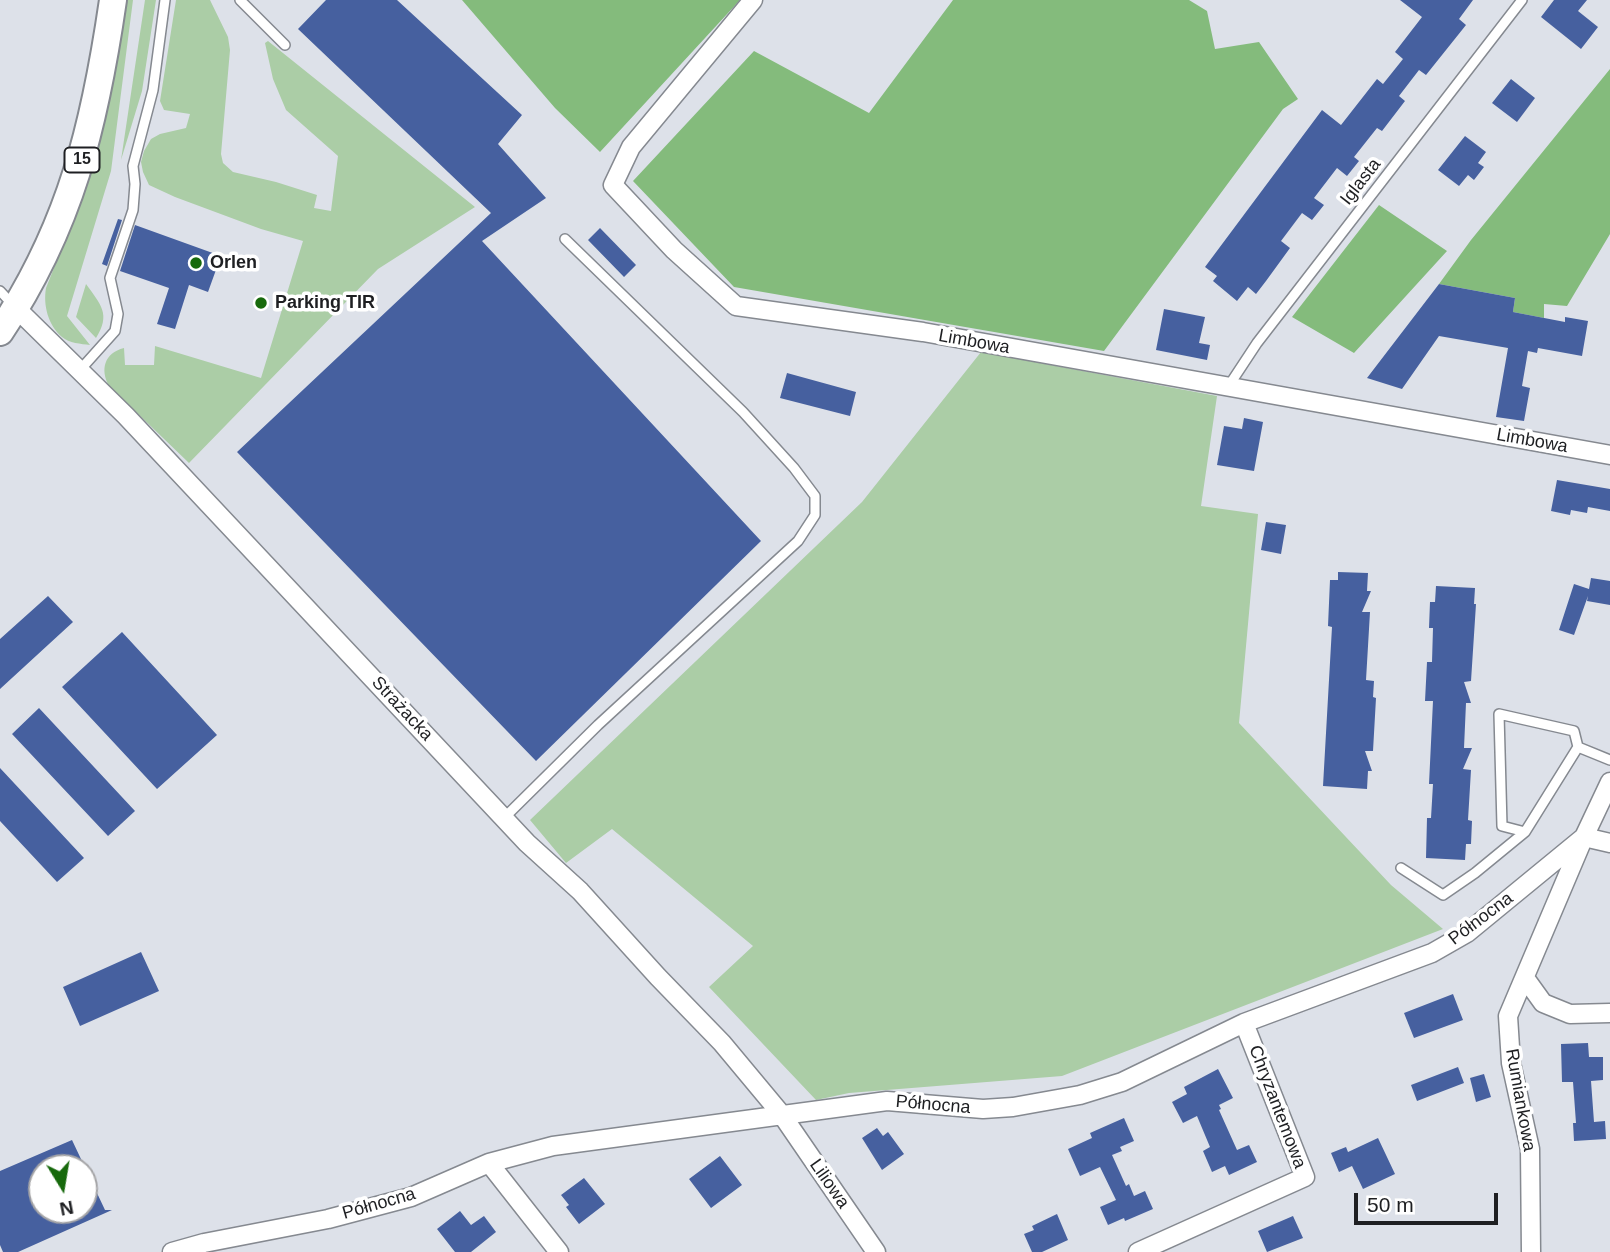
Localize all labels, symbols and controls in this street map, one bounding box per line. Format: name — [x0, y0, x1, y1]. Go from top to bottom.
road number: 15 — [64, 148, 100, 172]
street label: Iglasta — [1336, 154, 1386, 210]
place label: Orlen — [210, 252, 257, 274]
marker: Orlen — [188, 255, 204, 271]
place label: Parking TIR — [275, 292, 375, 314]
marker: Parking TIR — [253, 295, 269, 311]
street label: Limbowa — [937, 325, 1011, 359]
street label: Limbowa — [1495, 424, 1569, 458]
street label: Strażacka — [367, 672, 437, 746]
street label: Północna — [1445, 888, 1517, 950]
street label: Chryzantemowa — [1244, 1042, 1310, 1172]
street label: Rumiankowa — [1500, 1047, 1540, 1153]
street label: Północna — [895, 1091, 971, 1119]
north arrow — [28, 1154, 98, 1224]
street label: Liliowa — [804, 1155, 854, 1213]
scale bar — [1358, 1178, 1502, 1222]
street label: Północna — [340, 1183, 418, 1225]
text: 50 m — [1367, 1193, 1414, 1216]
text: N — [58, 1197, 75, 1220]

